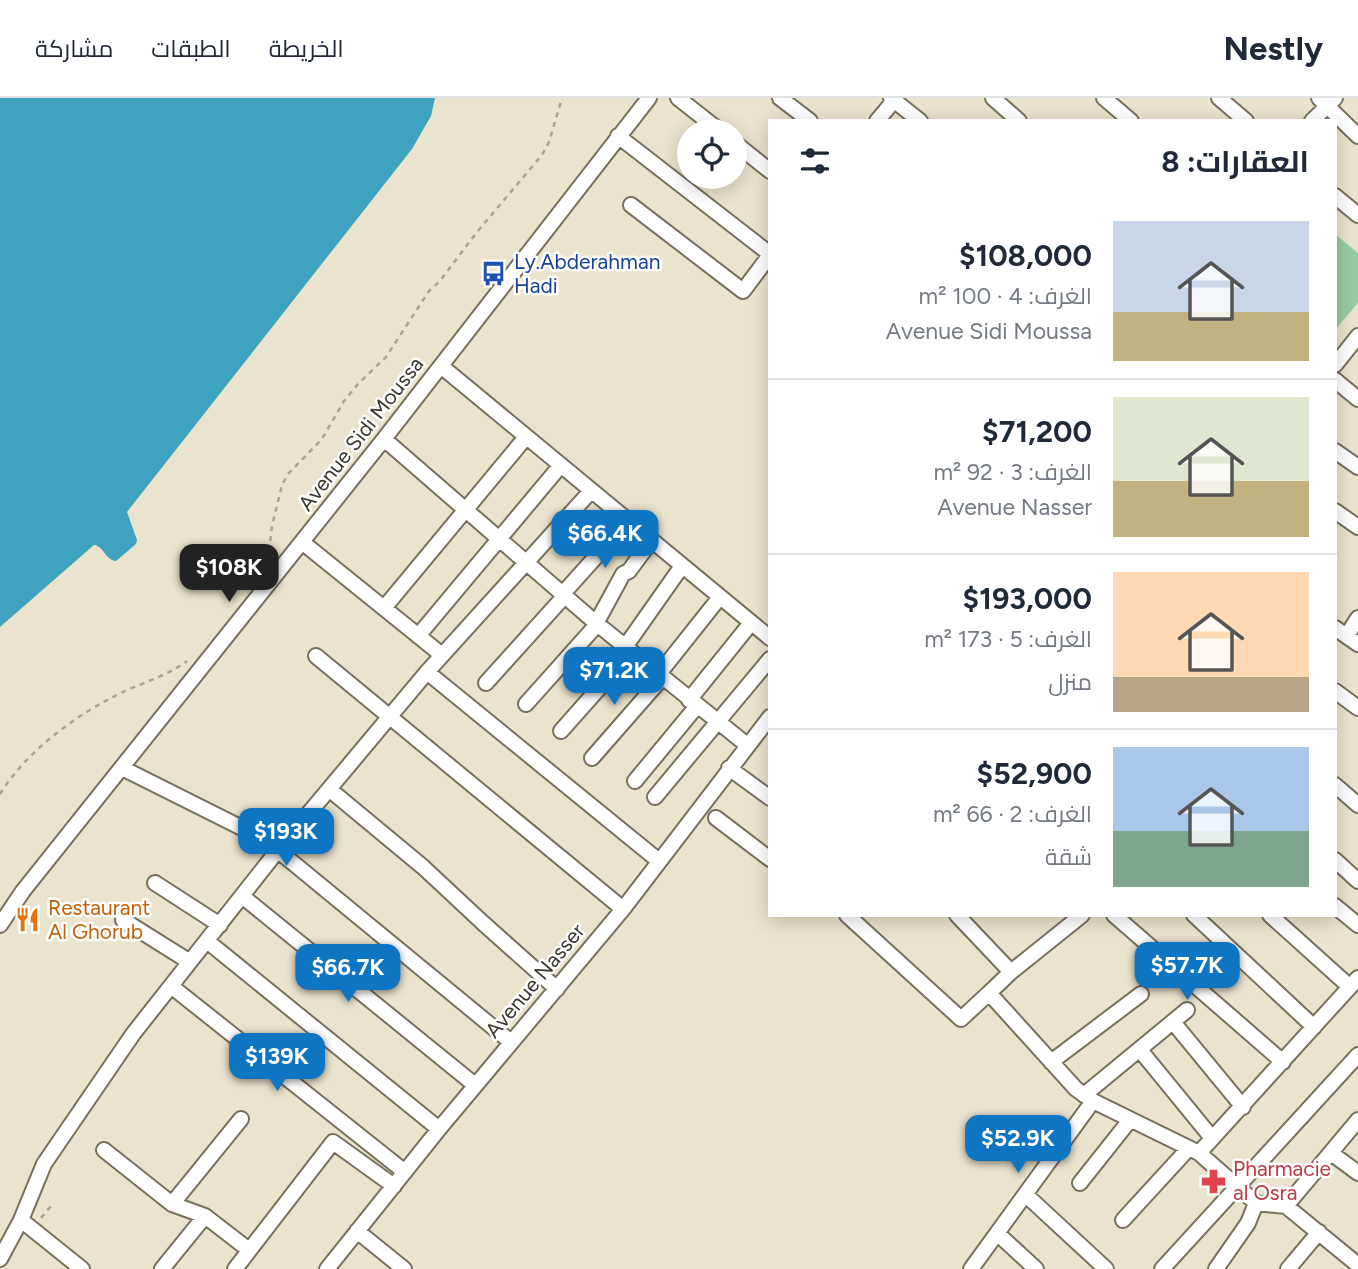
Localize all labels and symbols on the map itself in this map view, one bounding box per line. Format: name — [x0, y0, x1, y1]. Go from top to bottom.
place label: Ly.Abderahman Hadi — [514, 249, 660, 298]
bus stop icon: Ly.Abderahman Hadi — [480, 260, 508, 288]
street label: Avenue Sidi Moussa — [293, 352, 428, 516]
pin: $66.4K — [548, 510, 662, 570]
pin: $108K — [180, 545, 278, 604]
pin: $71.2K — [557, 648, 671, 707]
pin: $193K — [237, 808, 335, 868]
place label: Restaurant Al Ghorub — [48, 895, 150, 944]
restaurant icon: Restaurant Al Ghorub — [14, 906, 42, 934]
street label: Avenue Nasser — [480, 919, 590, 1043]
pin: $57.7K — [1130, 942, 1244, 1002]
pin: $66.7K — [291, 944, 405, 1004]
pin: $139K — [228, 1034, 326, 1093]
pin: $52.9K — [961, 1116, 1075, 1175]
place label: Pharmacie al Osra — [1233, 1156, 1331, 1205]
pharmacy icon: Pharmacie al Osra — [1199, 1167, 1227, 1195]

